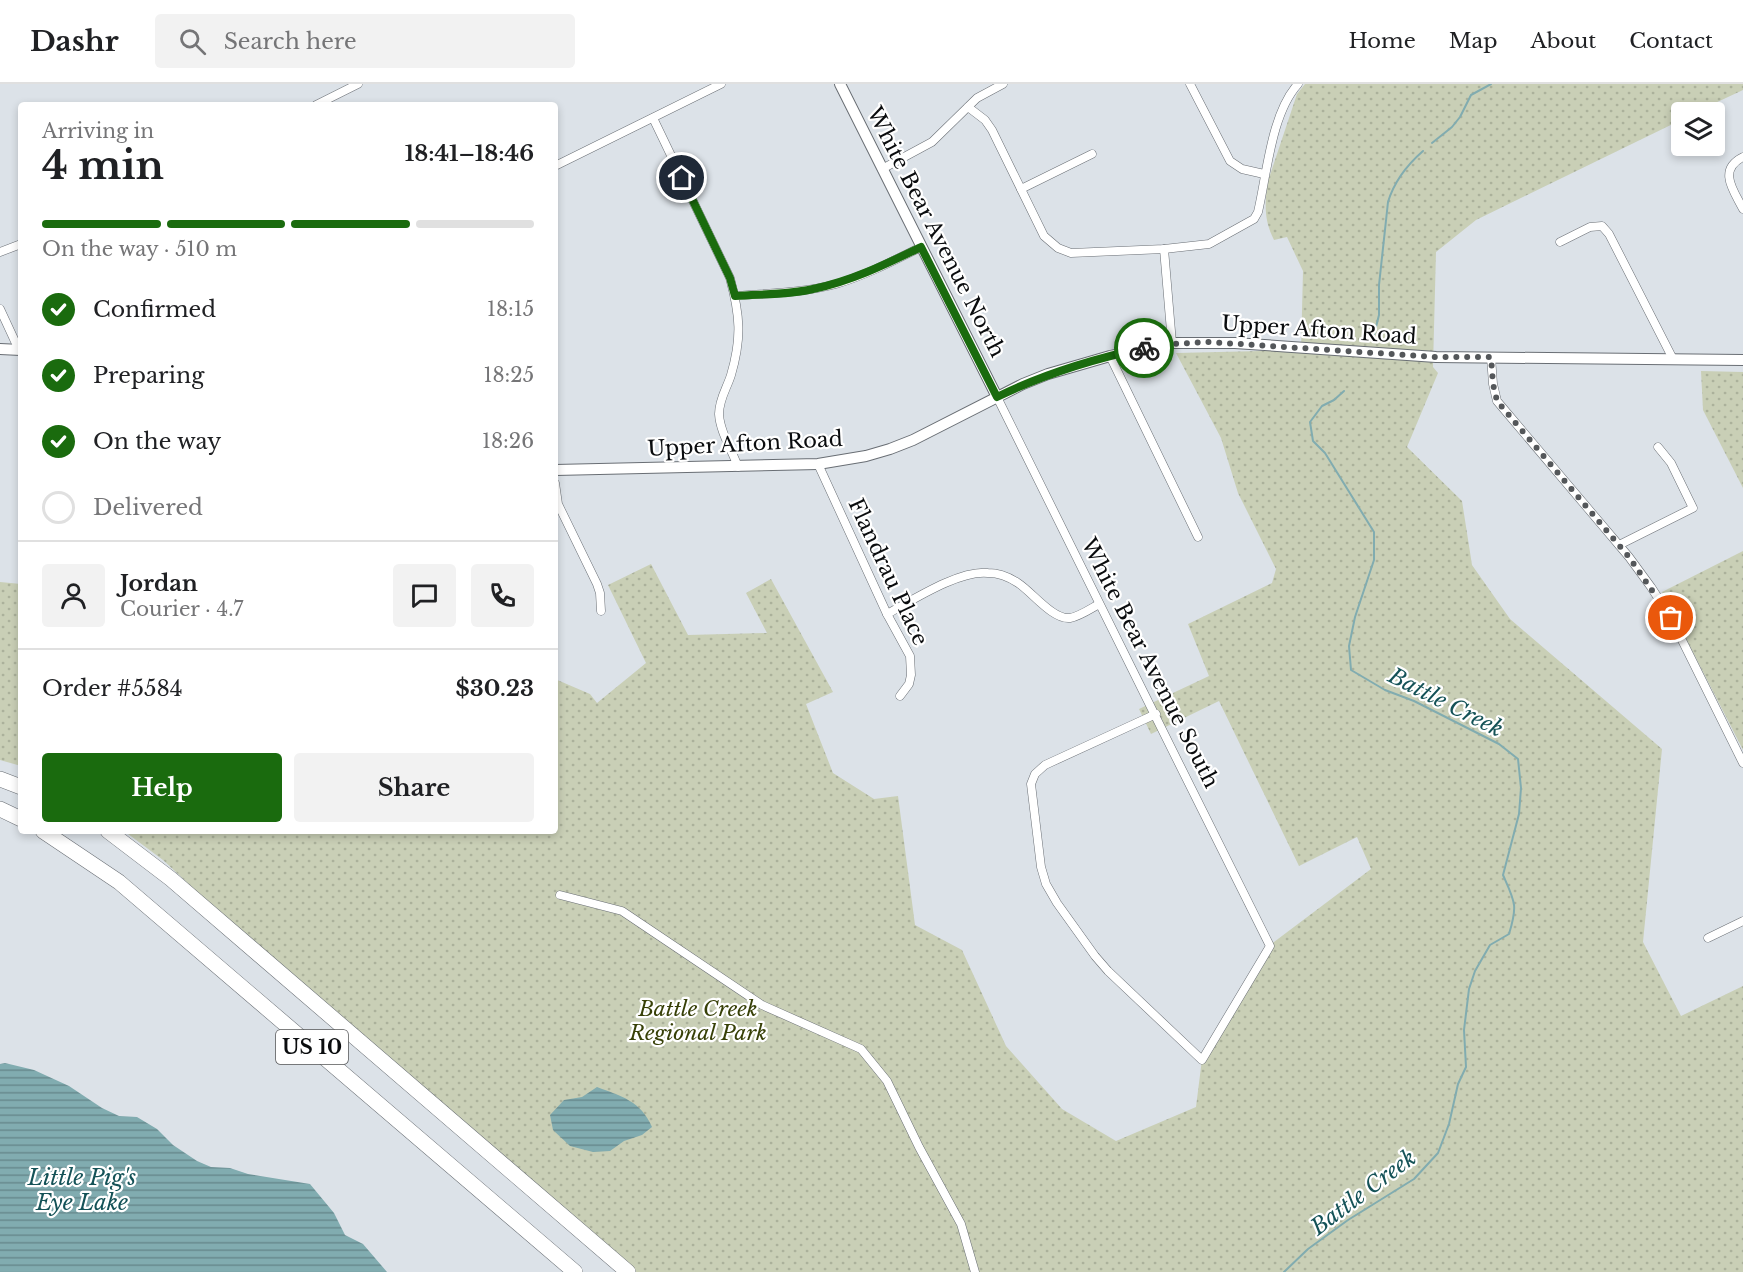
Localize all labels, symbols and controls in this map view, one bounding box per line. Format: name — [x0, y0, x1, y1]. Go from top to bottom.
search box — [155, 14, 575, 68]
text: Dashr — [30, 24, 119, 59]
icon: search — [176, 25, 209, 58]
text: Search here — [224, 28, 357, 55]
text: Home — [1349, 28, 1416, 54]
text: Map — [1449, 28, 1497, 54]
text: About — [1530, 28, 1596, 54]
text: Contact — [1629, 28, 1713, 54]
street label: White Bear Avenue North — [861, 102, 1011, 362]
map controls — [1671, 102, 1725, 156]
button: layers — [1671, 102, 1725, 156]
text: Arriving in — [42, 119, 154, 143]
text: 18:41–18:46 — [405, 140, 534, 167]
text: 4 min — [42, 141, 164, 190]
pin — [656, 152, 707, 203]
icon: home — [665, 161, 698, 194]
text: On the way · 510 m — [42, 237, 237, 261]
icon: check — [42, 293, 75, 326]
text: Confirmed — [93, 296, 216, 323]
text: 18:15 — [487, 297, 534, 321]
street label: Upper Afton Road — [1221, 310, 1417, 350]
courier — [1114, 318, 1174, 378]
icon: bike — [1128, 332, 1161, 365]
icon: check — [42, 359, 75, 392]
text: Preparing — [93, 362, 204, 389]
text: 18:25 — [484, 363, 534, 387]
icon: check — [42, 425, 75, 458]
street label: Upper Afton Road — [647, 426, 843, 462]
text: On the way — [93, 428, 221, 455]
text: 18:26 — [482, 429, 534, 453]
text: Delivered — [93, 494, 203, 521]
street label: Flandrau Place — [843, 494, 933, 650]
street label: White Bear Avenue South — [1075, 533, 1224, 792]
button: person — [42, 564, 105, 627]
button: chat — [393, 564, 456, 627]
button: phone — [471, 564, 534, 627]
text: Jordan — [120, 570, 198, 597]
pin — [1645, 592, 1696, 643]
text: Courier · 4.7 — [120, 597, 243, 621]
icon: bag — [1654, 601, 1687, 634]
water label: Battle Creek — [1383, 662, 1508, 743]
text: Order #5584 — [42, 675, 183, 702]
text: $30.23 — [456, 675, 534, 702]
button: Help — [42, 753, 282, 822]
button: Share — [294, 753, 534, 822]
park label: Battle Creek Regional Park — [628, 996, 767, 1046]
road number: US 10 — [276, 1030, 348, 1064]
water label: Battle Creek — [1305, 1144, 1421, 1241]
water label: Little Pig's Eye Lake — [27, 1164, 136, 1216]

